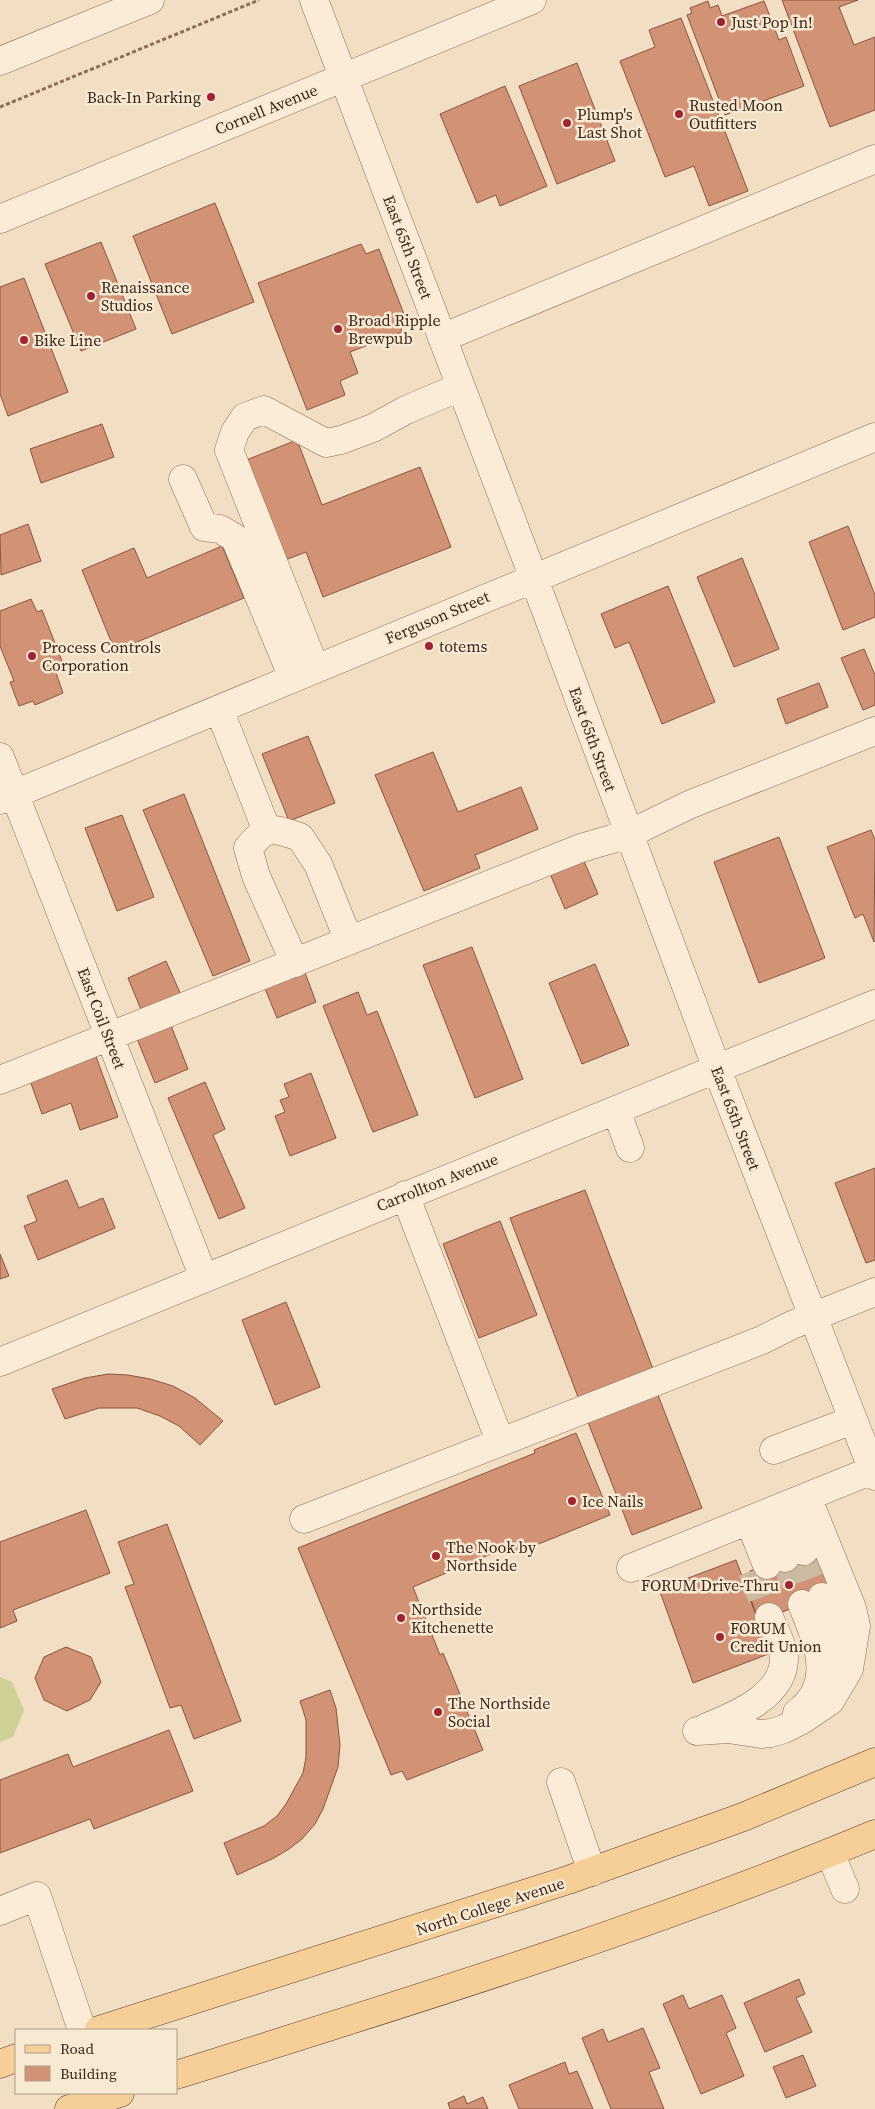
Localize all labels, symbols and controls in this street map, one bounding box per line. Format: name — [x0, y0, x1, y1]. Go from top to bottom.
place label: Just Pop In! — [730, 11, 813, 33]
marker: Just Pop In! — [715, 16, 727, 28]
street label: Cornell Avenue — [211, 78, 321, 140]
place label: Back-In Parking — [87, 86, 201, 108]
marker: Back-In Parking — [205, 91, 217, 103]
place label: Rusted Moon Outfitters — [689, 94, 783, 134]
place label: Plump's Last Shot — [577, 103, 643, 143]
marker: Rusted Moon Outfitters — [673, 108, 685, 120]
marker: Plump's Last Shot — [561, 117, 573, 129]
street label: East 65th Street — [378, 192, 438, 303]
place label: Renaissance Studios — [101, 276, 190, 316]
marker: Renaissance Studios — [85, 290, 97, 302]
place label: Broad Ripple Brewpub — [348, 309, 441, 349]
marker: Broad Ripple Brewpub — [332, 323, 344, 335]
place label: Bike Line — [34, 329, 101, 351]
marker: Bike Line — [18, 334, 30, 346]
street label: Ferguson Street — [381, 585, 493, 649]
place label: totems — [439, 635, 488, 657]
place label: Process Controls Corporation — [42, 636, 161, 676]
marker: totems — [423, 640, 435, 652]
marker: Process Controls Corporation — [26, 650, 38, 662]
street label: East 65th Street — [564, 684, 622, 795]
street label: East Coil Street — [73, 964, 132, 1073]
street label: East 65th Street — [706, 1063, 766, 1174]
street label: Carrollton Avenue — [373, 1148, 501, 1216]
place label: Ice Nails — [582, 1490, 644, 1512]
marker: Ice Nails — [566, 1495, 578, 1507]
place label: The Nook by Northside — [446, 1536, 537, 1576]
marker: The Nook by Northside — [430, 1550, 442, 1562]
place label: FORUM Drive-Thru — [641, 1574, 779, 1596]
marker: FORUM Drive-Thru — [783, 1579, 795, 1591]
place label: Northside Kitchenette — [411, 1598, 494, 1638]
marker: Northside Kitchenette — [395, 1612, 407, 1624]
place label: FORUM Credit Union — [730, 1617, 822, 1657]
marker: FORUM Credit Union — [714, 1631, 726, 1643]
place label: The Northside Social — [448, 1692, 550, 1732]
marker: The Northside Social — [432, 1706, 444, 1718]
street label: North College Avenue — [413, 1872, 567, 1940]
legend — [15, 2029, 178, 2094]
text: Road — [60, 2038, 94, 2059]
text: Building — [60, 2063, 117, 2084]

